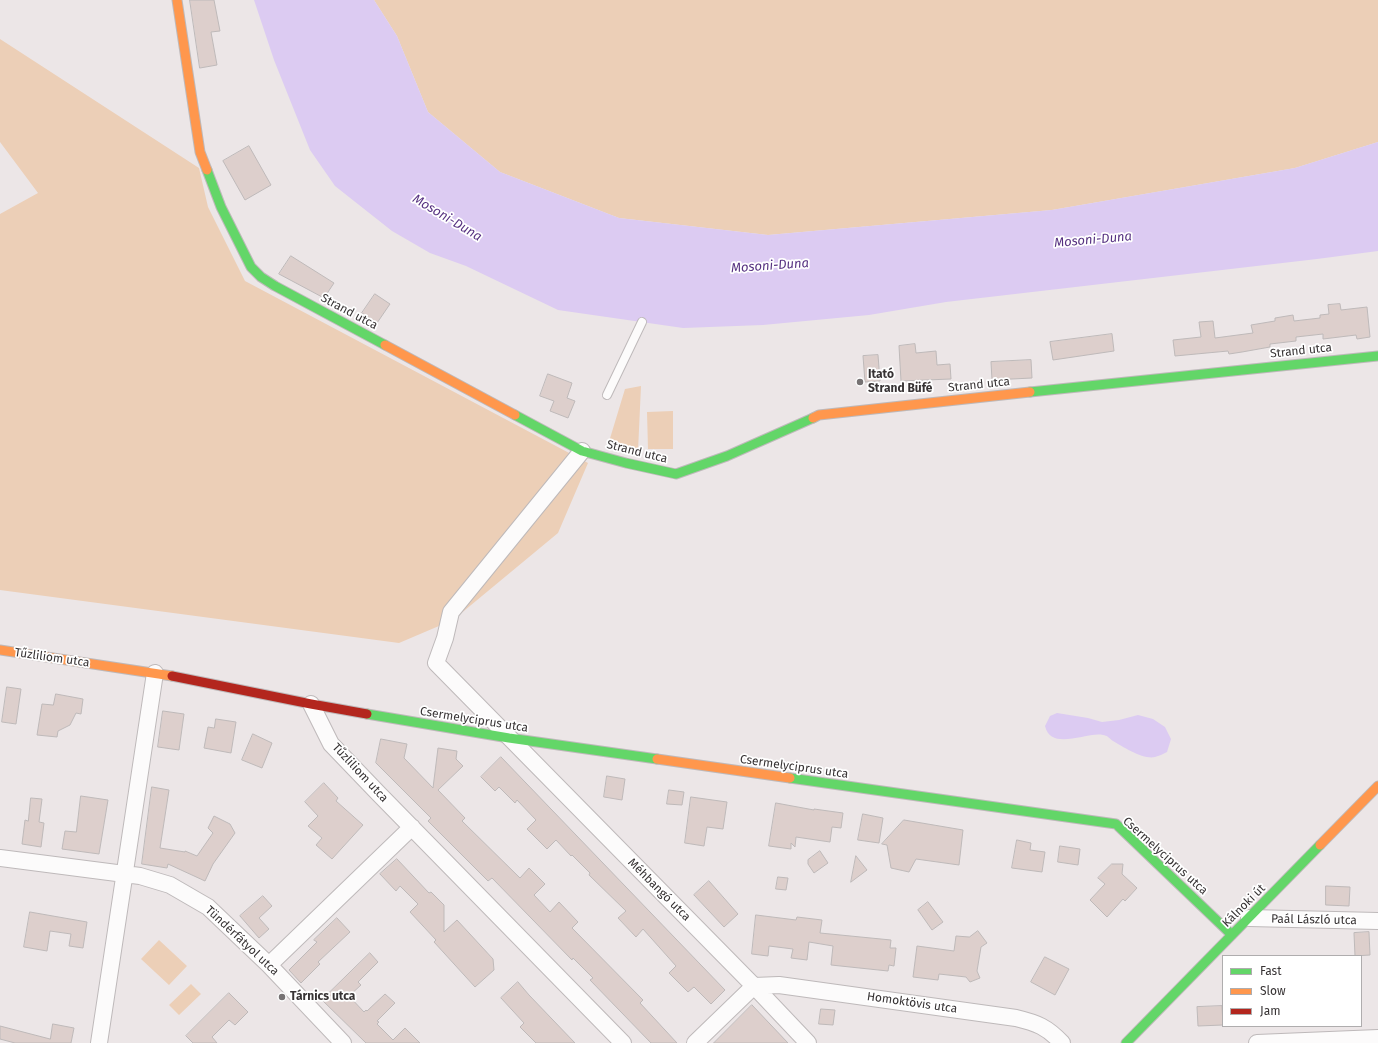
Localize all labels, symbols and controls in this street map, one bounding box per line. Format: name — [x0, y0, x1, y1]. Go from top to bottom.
water label: Mosoni-Duna — [410, 191, 484, 245]
water label: Mosoni-Duna — [1053, 229, 1133, 251]
water label: Mosoni-Duna — [730, 255, 810, 277]
street label: Strand utca — [318, 291, 380, 333]
street label: Strand utca — [1269, 341, 1333, 361]
place label: Itató Strand Büfé — [868, 368, 932, 396]
street label: Strand utca — [947, 375, 1011, 395]
marker: Itató Strand Büfé — [855, 377, 865, 387]
street label: Strand utca — [605, 437, 669, 467]
street label: Tűzliliom utca — [14, 646, 90, 670]
street label: Csermelyciprus utca — [419, 704, 529, 736]
street label: Tűzliliom utca — [329, 740, 391, 806]
street label: Csermelyciprus utca — [739, 752, 849, 782]
street label: Csermelyciprus utca — [1120, 814, 1210, 898]
street label: Méhbangó utca — [625, 856, 693, 924]
street label: Kálnoki út — [1219, 881, 1269, 931]
street label: Tündérfátyol utca — [202, 903, 282, 979]
street label: Paál László utca — [1271, 912, 1357, 928]
legend — [1222, 955, 1362, 1027]
text: Fast — [1260, 964, 1282, 978]
text: Slow — [1260, 984, 1286, 998]
place label: Tárnics utca — [290, 990, 355, 1004]
street label: Homoktövis utca — [866, 990, 958, 1016]
marker: Tárnics utca — [277, 992, 287, 1002]
text: Jam — [1260, 1004, 1280, 1018]

